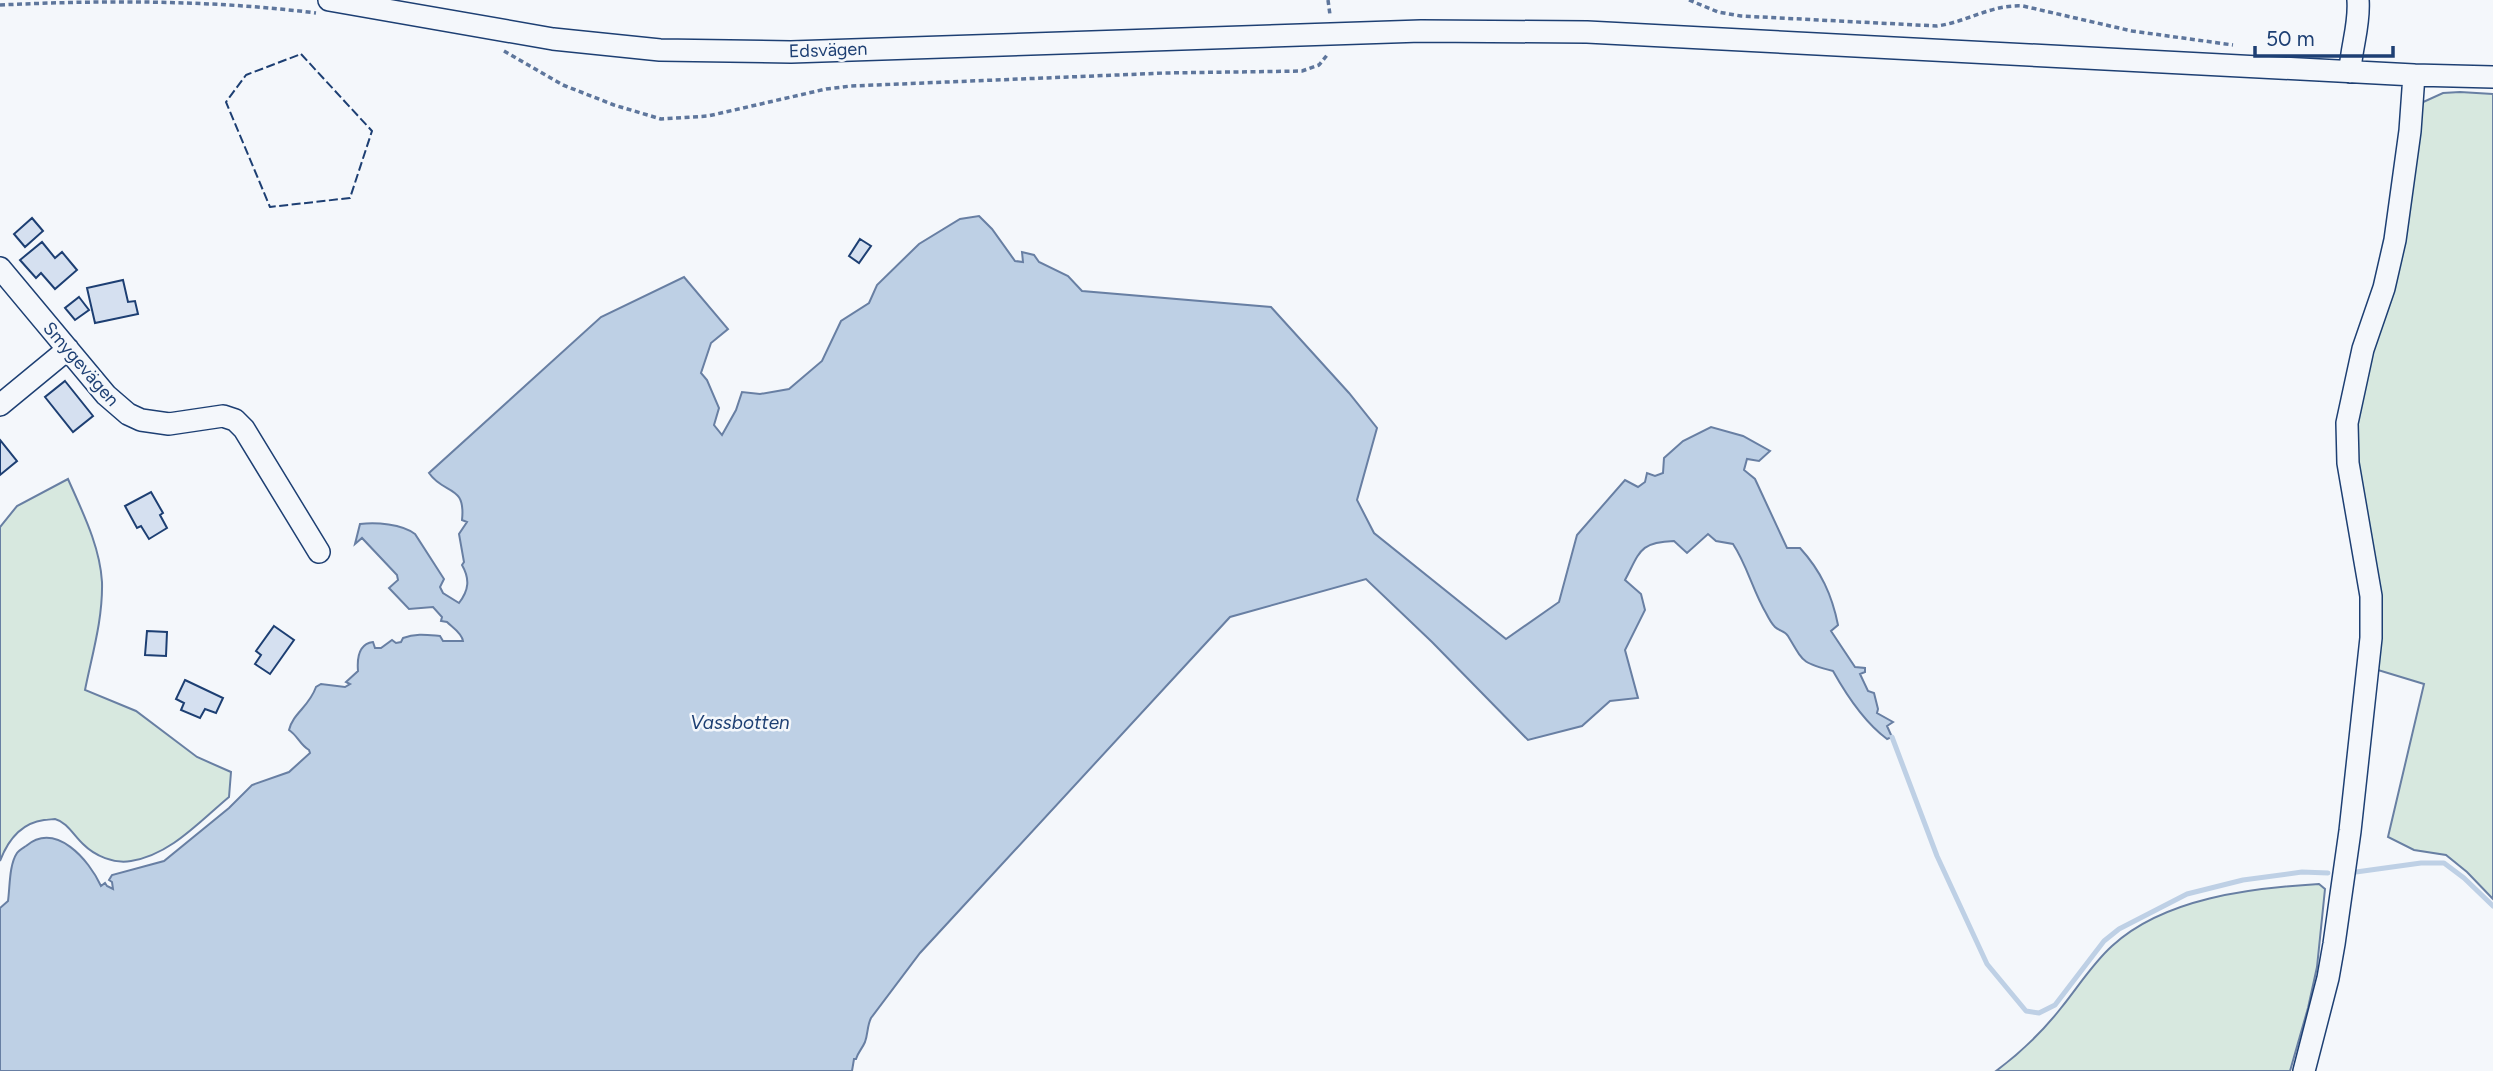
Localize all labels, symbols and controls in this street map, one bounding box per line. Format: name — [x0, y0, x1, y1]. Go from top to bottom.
scale bar — [2255, 14, 2393, 58]
text: 50 m — [2266, 26, 2315, 51]
street label: Edsvägen — [788, 38, 868, 62]
street label: Smygevägen — [38, 317, 124, 411]
water label: Vassbotten — [690, 711, 790, 734]

